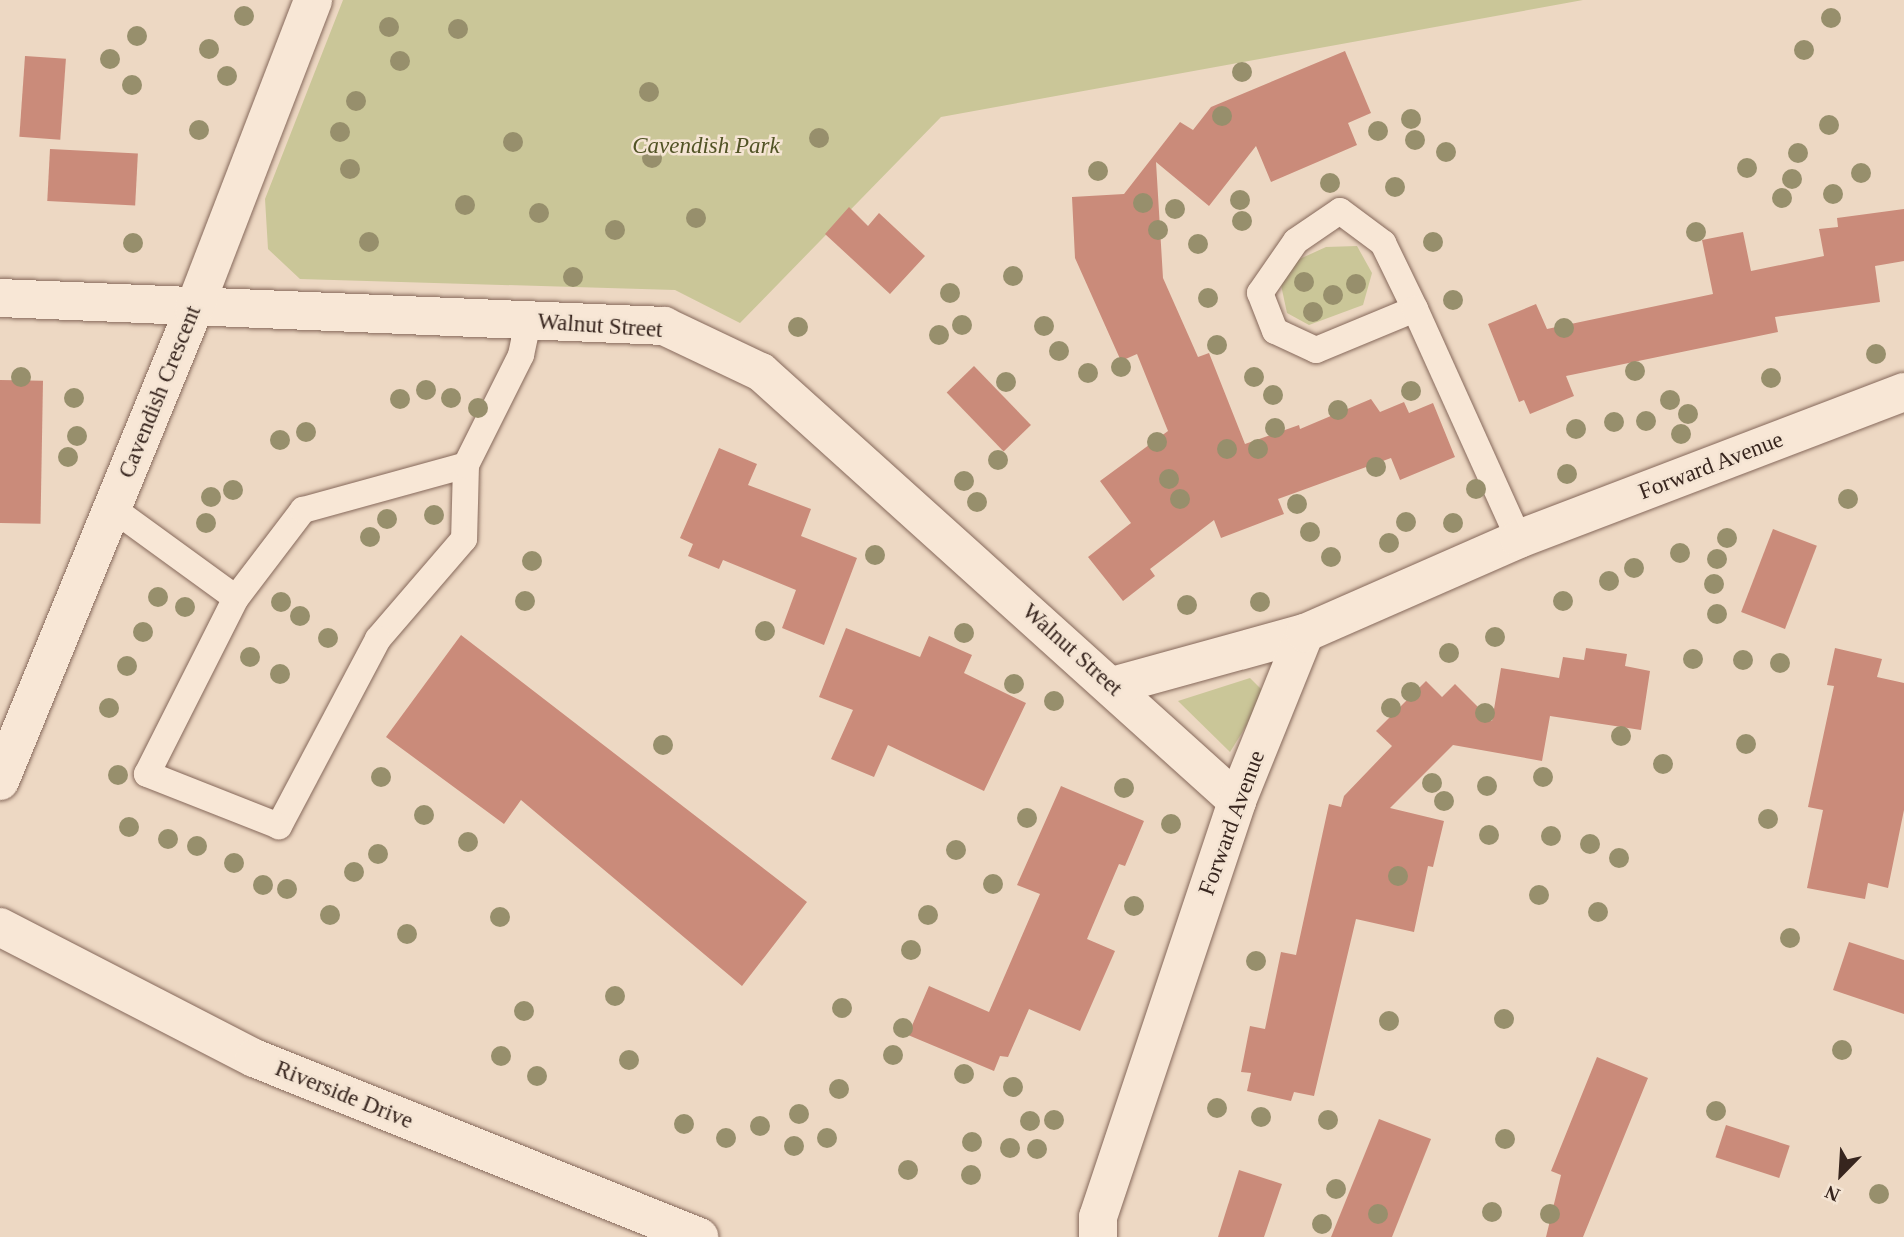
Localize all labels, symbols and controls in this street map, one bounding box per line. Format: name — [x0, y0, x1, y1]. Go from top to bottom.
park label: Cavendish Park — [632, 132, 780, 160]
street label: Cavendish Crescent — [113, 302, 207, 482]
street label: Walnut Street — [537, 308, 663, 344]
street label: Forward Avenue — [1634, 426, 1788, 506]
street label: Walnut Street — [1016, 598, 1128, 702]
street label: Forward Avenue — [1193, 746, 1271, 900]
street label: Riverside Drive — [271, 1055, 417, 1135]
north arrow — [1806, 1139, 1876, 1209]
text: N — [1822, 1181, 1843, 1206]

